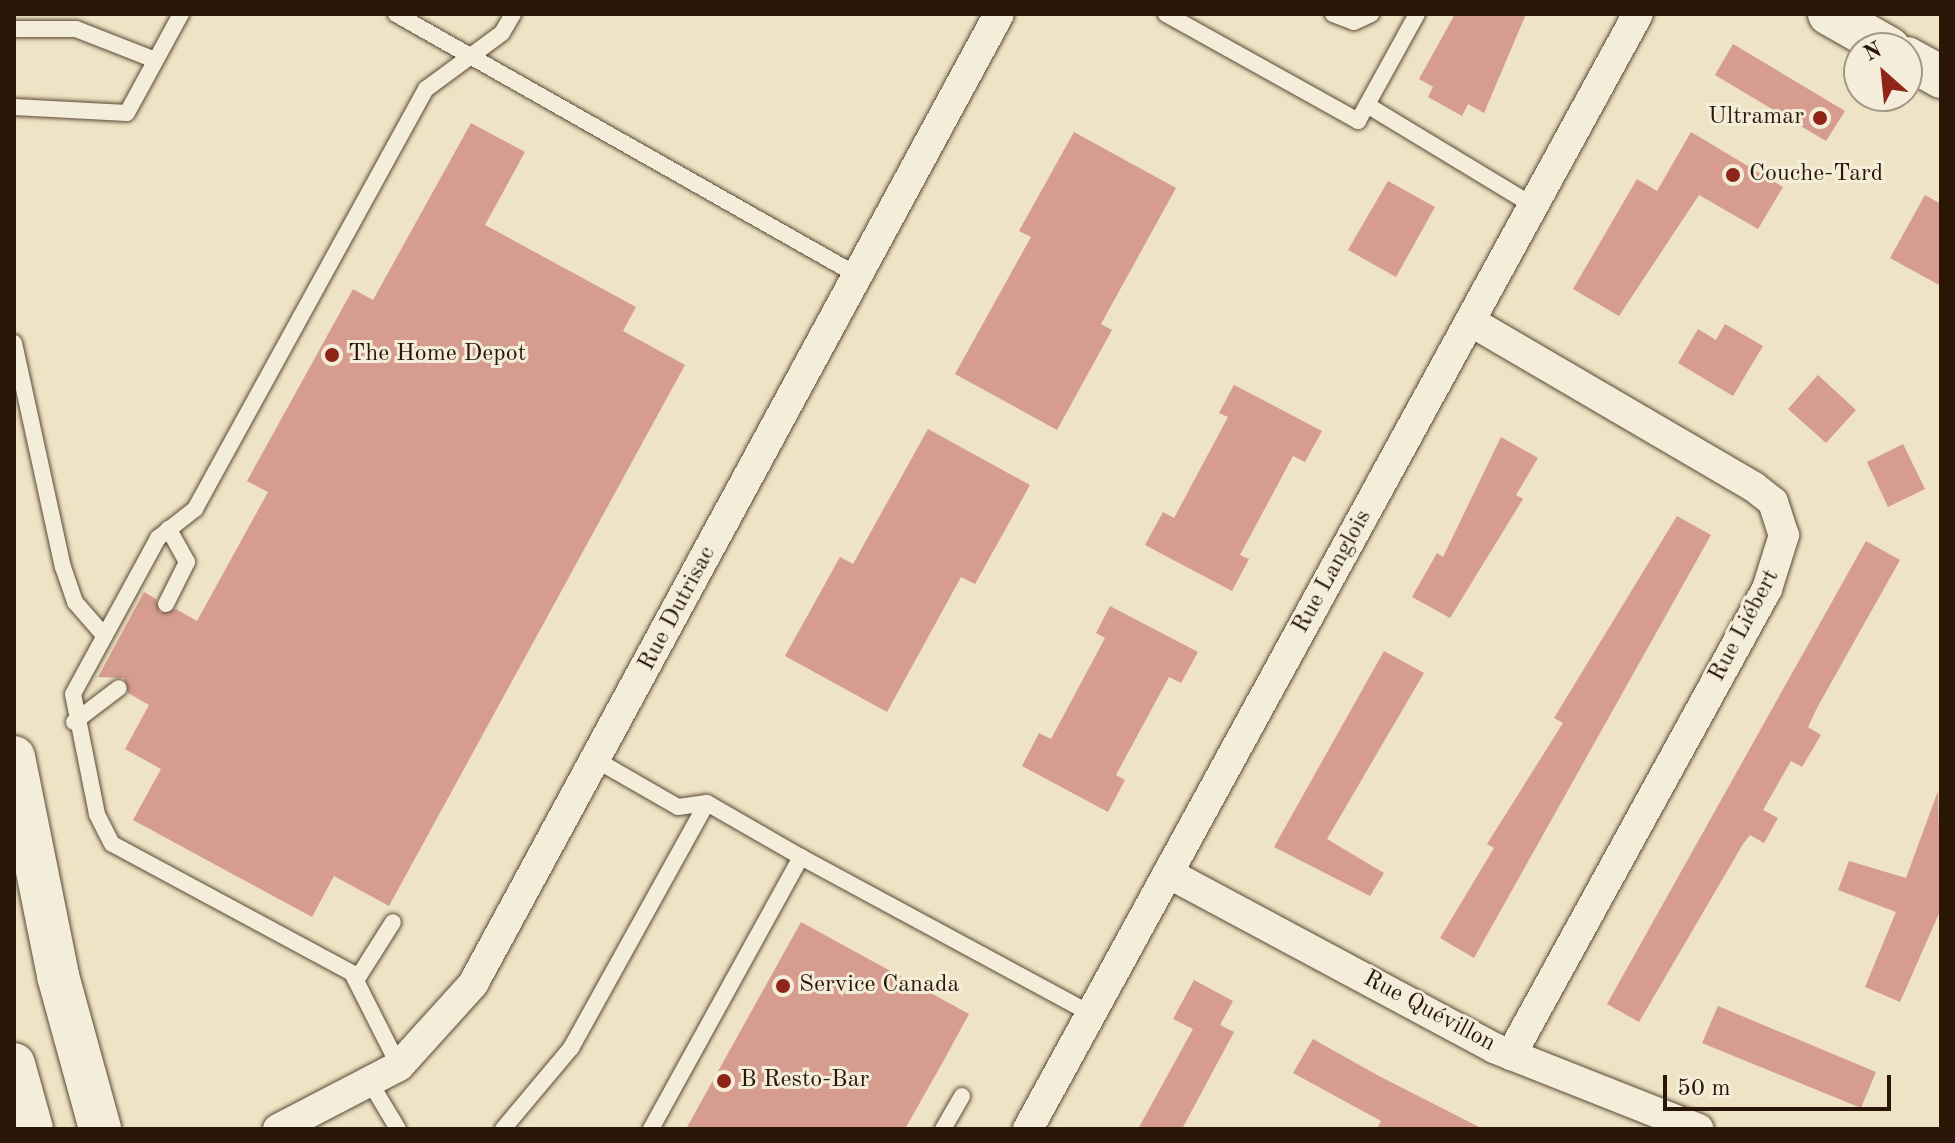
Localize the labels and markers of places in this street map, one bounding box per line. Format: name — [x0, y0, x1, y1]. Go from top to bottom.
place label: Ultramar — [1708, 104, 1804, 132]
marker: Ultramar — [1811, 109, 1829, 127]
place label: Couche-Tard — [1749, 161, 1883, 189]
marker: Couche-Tard — [1724, 166, 1742, 184]
place label: The Home Depot — [348, 341, 526, 369]
marker: The Home Depot — [323, 346, 341, 364]
place label: Service Canada — [799, 972, 959, 1000]
marker: Service Canada — [774, 977, 792, 995]
place label: B Resto-Bar — [740, 1067, 869, 1095]
marker: B Resto-Bar — [715, 1072, 733, 1090]

